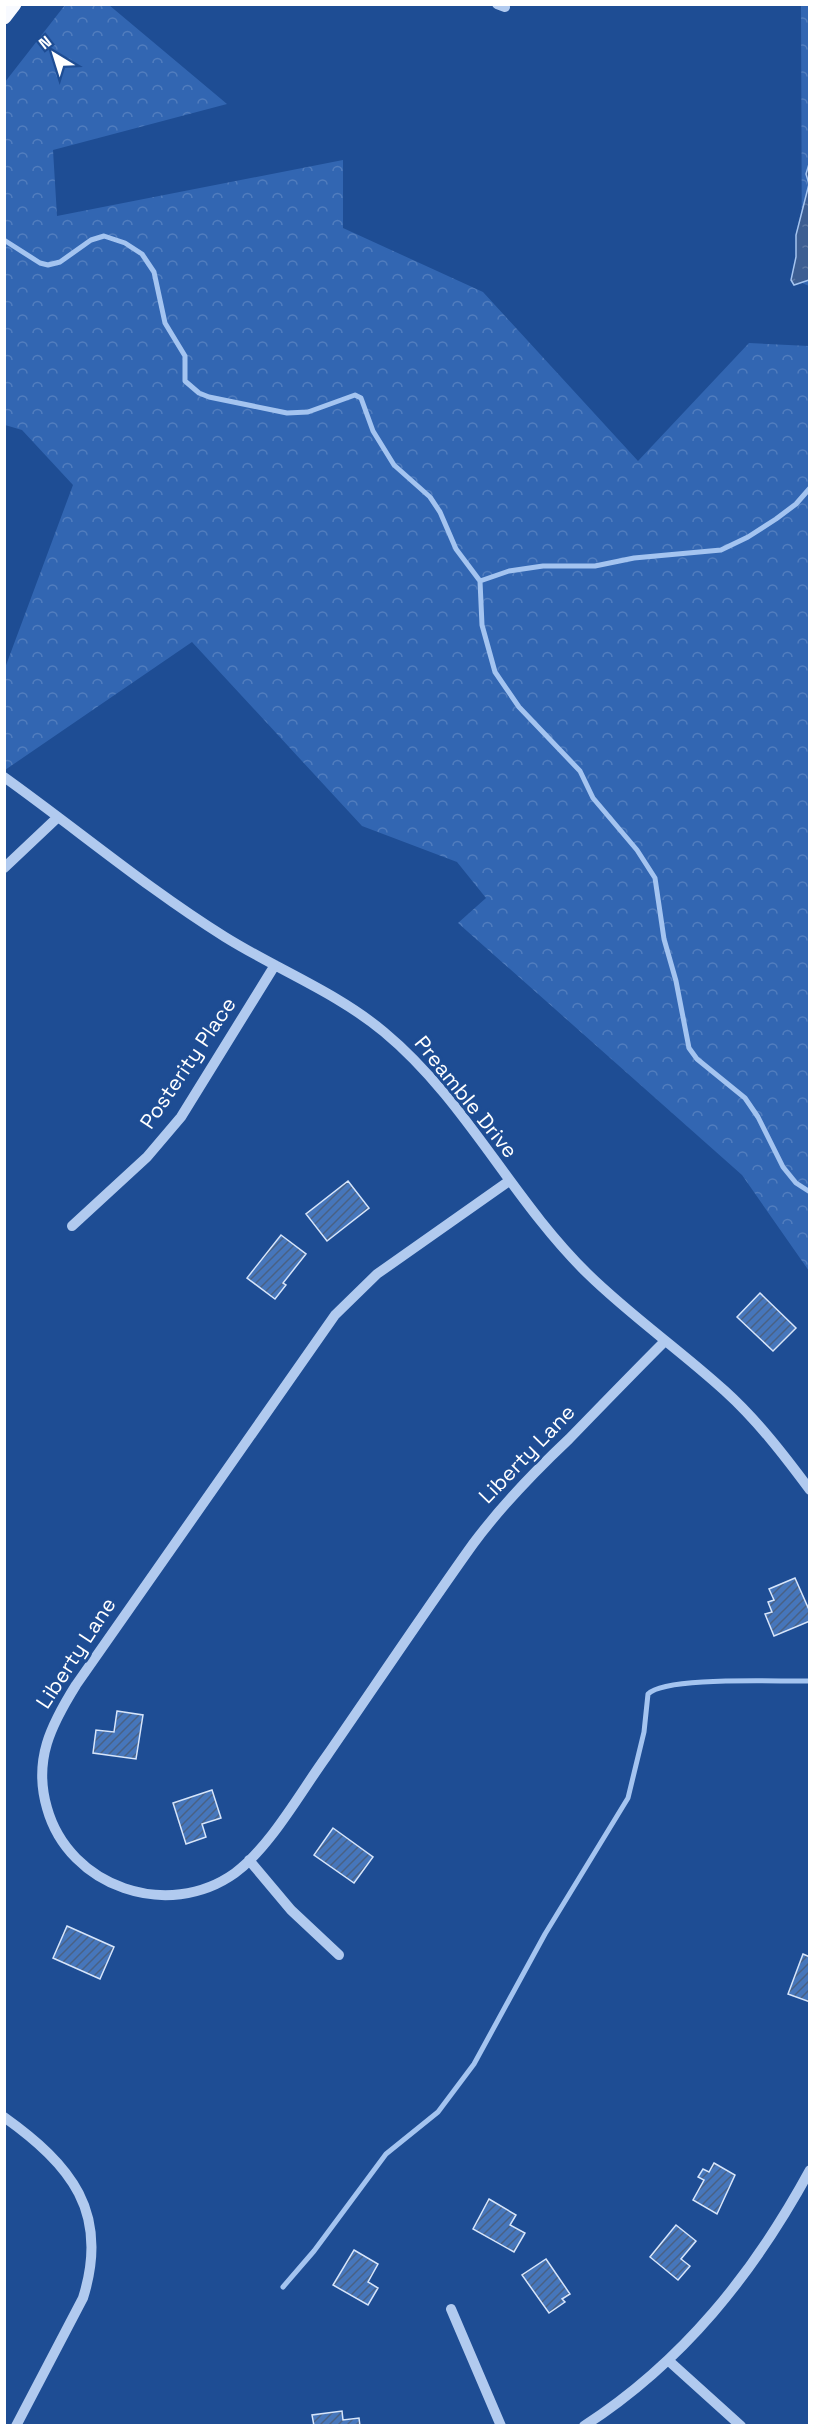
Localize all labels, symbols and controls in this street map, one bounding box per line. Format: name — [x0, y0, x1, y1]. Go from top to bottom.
north arrow — [24, 24, 84, 84]
text: N — [34, 31, 56, 54]
street label: Posterity Place — [134, 992, 242, 1134]
street label: Preamble Drive — [409, 1030, 524, 1163]
street label: Liberty Lane — [473, 1399, 581, 1509]
street label: Liberty Lane — [30, 1592, 122, 1713]

